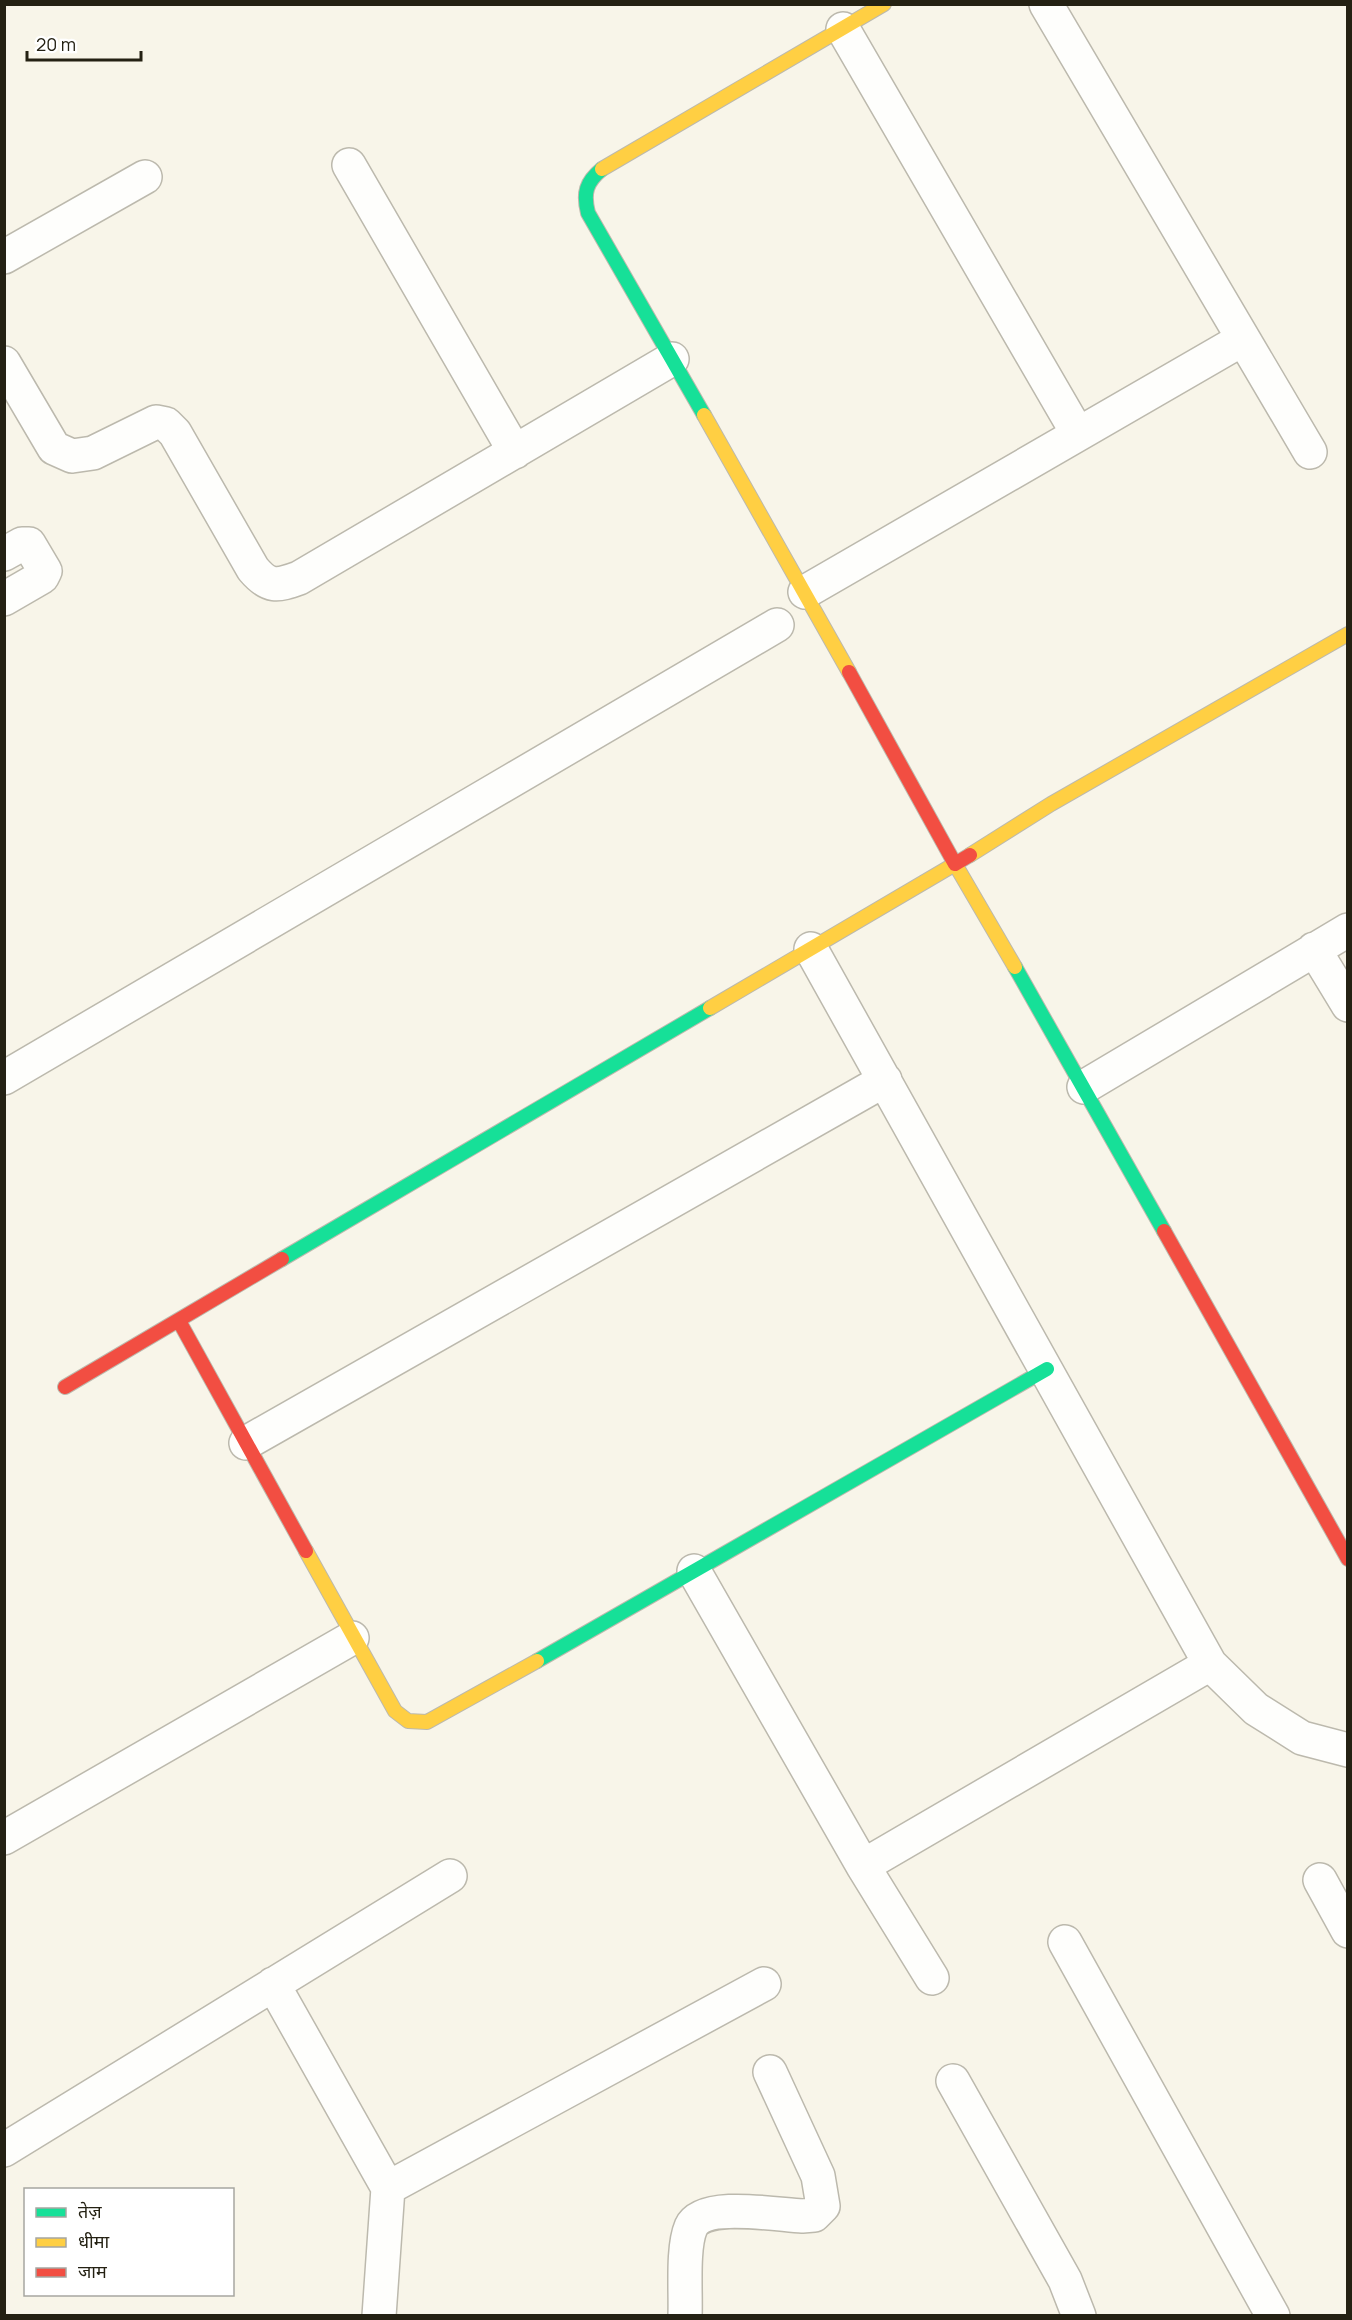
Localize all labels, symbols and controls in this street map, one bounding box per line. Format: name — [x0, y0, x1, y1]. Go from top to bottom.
scale bar — [27, 24, 141, 62]
text: 20 m — [36, 32, 76, 56]
legend — [24, 2188, 234, 2296]
text: तेज़ — [78, 2199, 102, 2223]
text: धीमा — [78, 2229, 109, 2253]
text: जाम — [78, 2259, 108, 2283]

